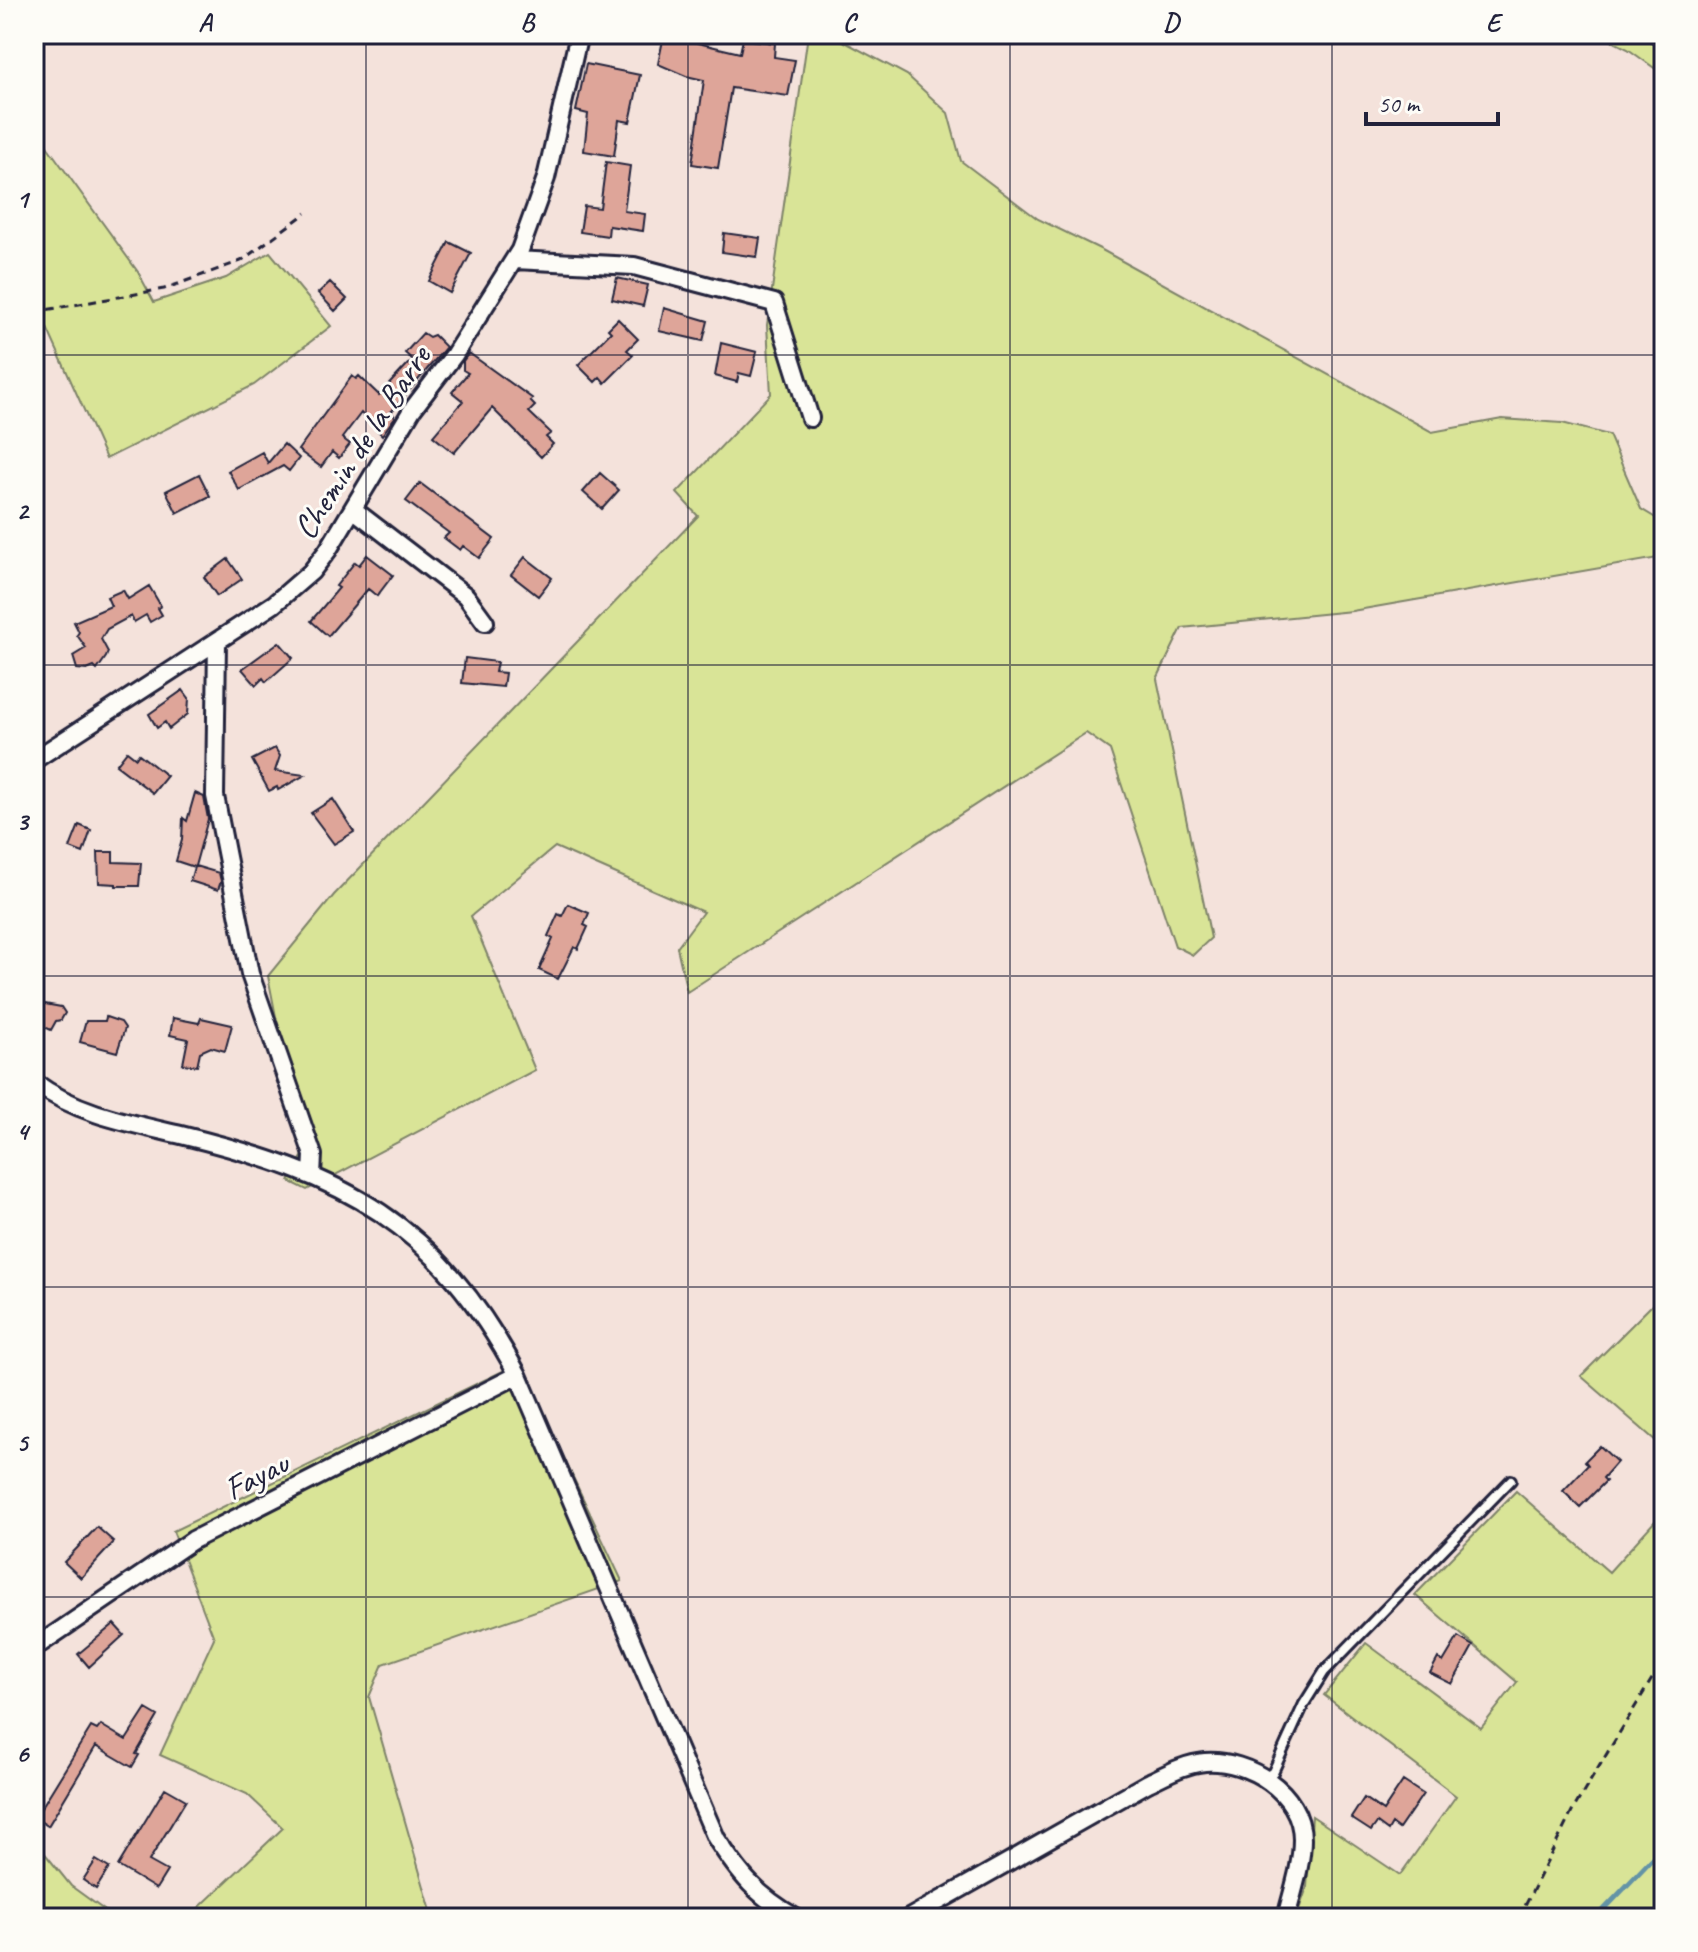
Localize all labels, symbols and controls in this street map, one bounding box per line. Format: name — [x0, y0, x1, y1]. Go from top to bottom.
text: A — [198, 6, 213, 39]
text: B — [520, 6, 536, 39]
text: C — [843, 6, 859, 39]
text: D — [1163, 6, 1181, 39]
text: E — [1486, 6, 1504, 39]
scale bar — [1366, 76, 1498, 126]
text: 50 m — [1378, 89, 1421, 119]
text: 1 — [16, 183, 31, 216]
street label: Chemin de la Barre — [283, 336, 441, 547]
text: 2 — [16, 494, 30, 527]
text: 3 — [16, 805, 30, 838]
text: 4 — [16, 1115, 31, 1148]
text: 5 — [16, 1426, 30, 1459]
street label: Fayau — [217, 1440, 298, 1510]
text: 6 — [16, 1737, 30, 1770]

